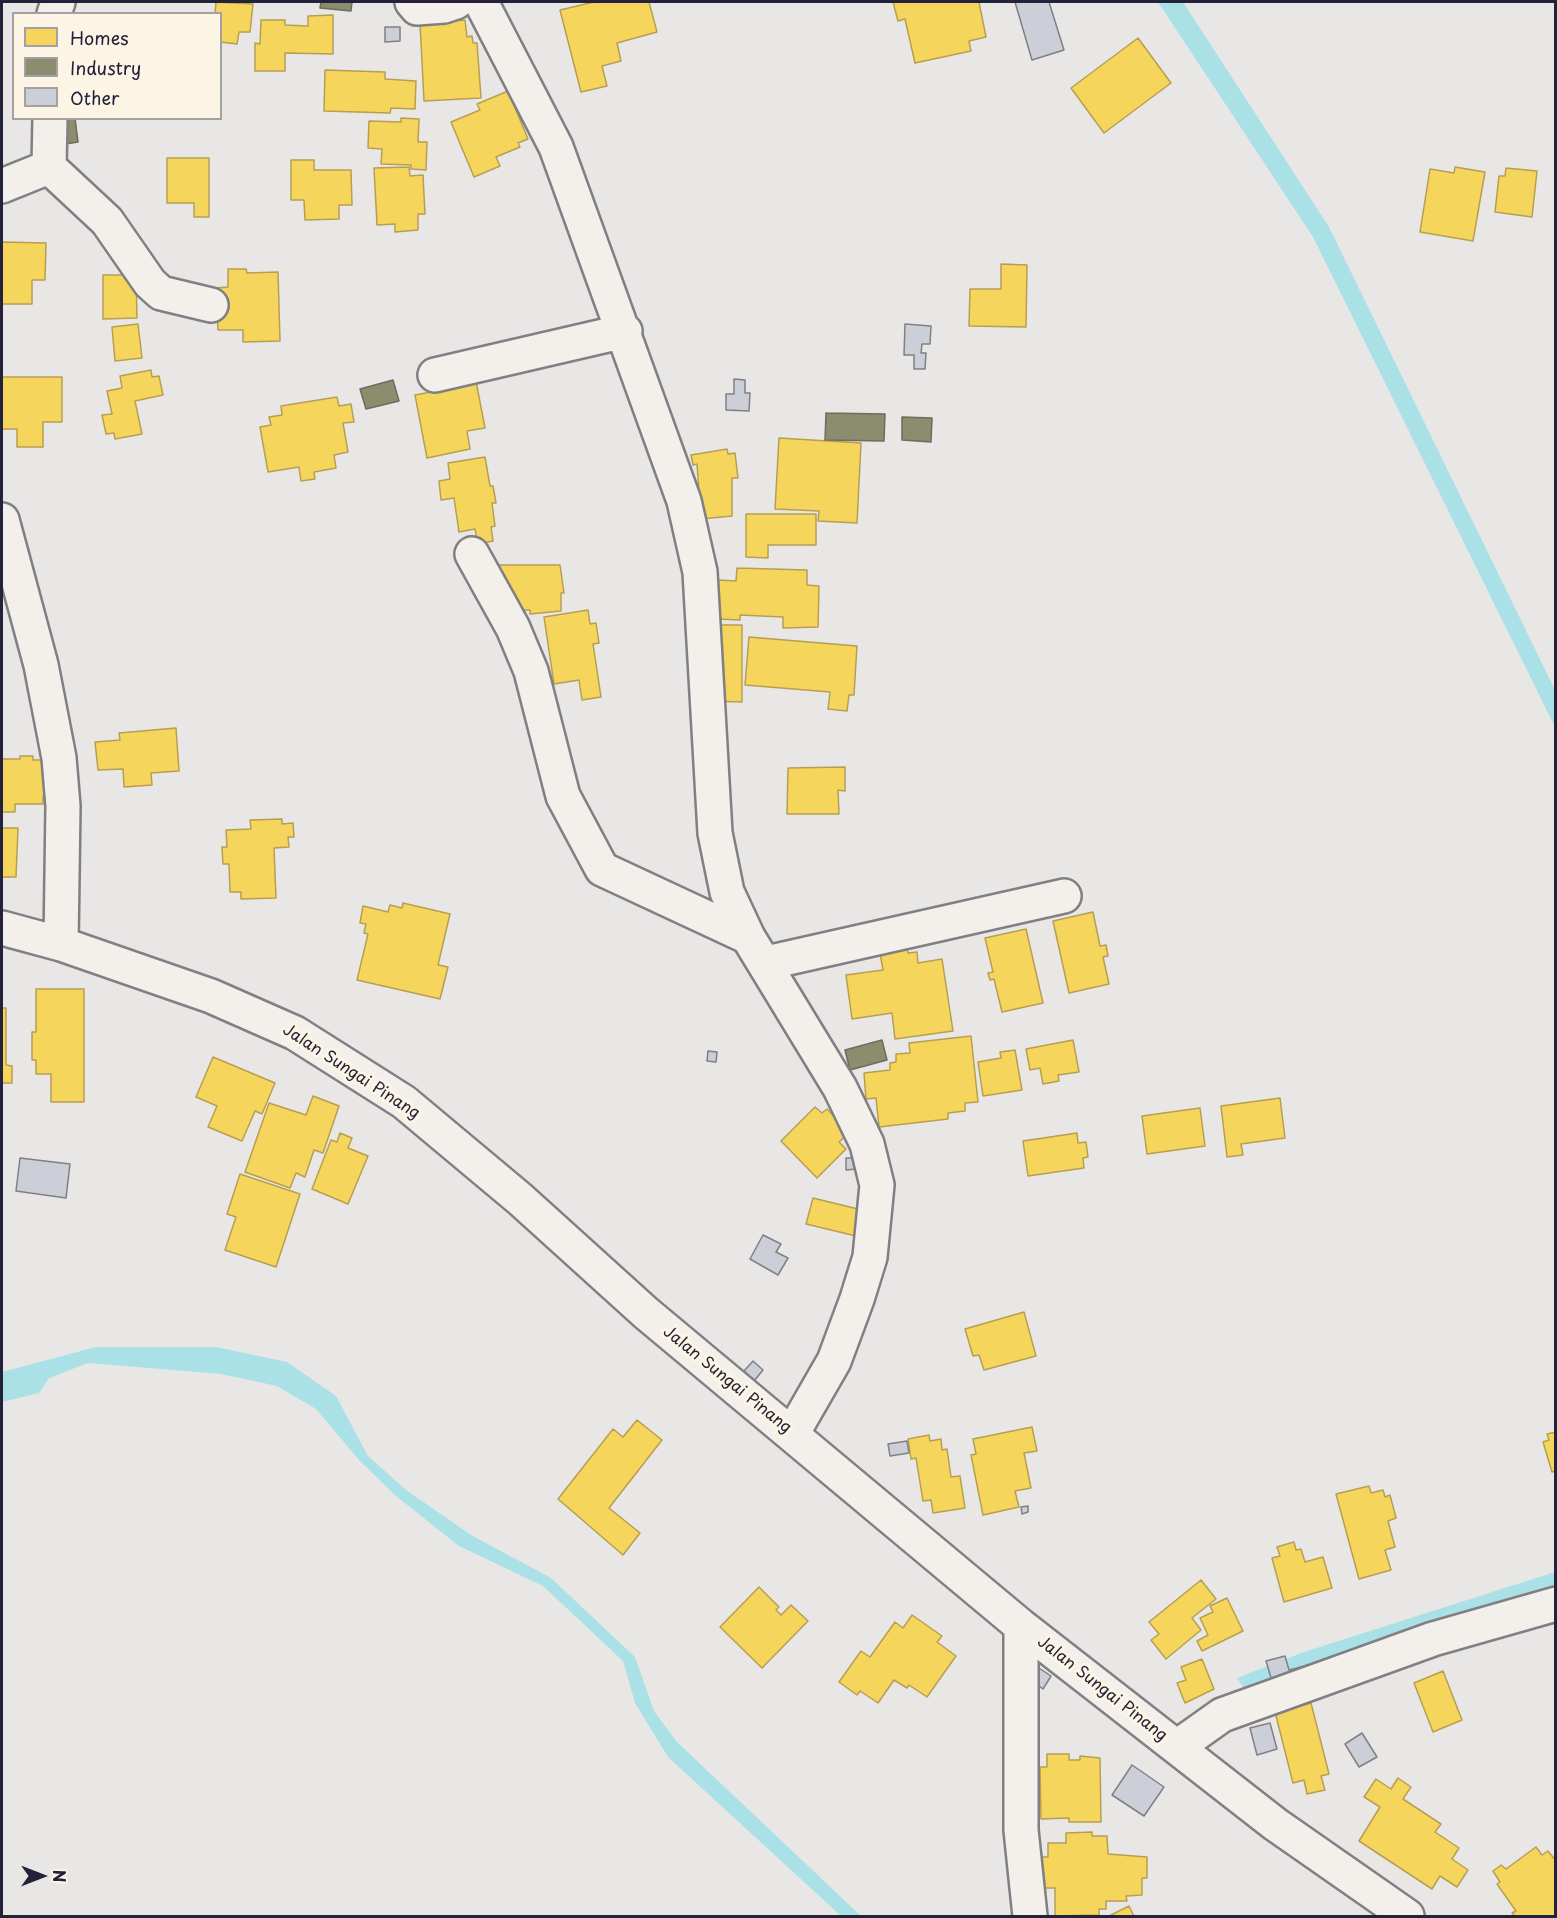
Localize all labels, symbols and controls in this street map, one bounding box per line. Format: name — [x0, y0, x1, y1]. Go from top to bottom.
legend — [12, 12, 222, 120]
text: Homes — [70, 24, 128, 51]
text: Industry — [70, 54, 141, 81]
text: Other — [70, 84, 119, 111]
street label: Jalan Sungai Pinang — [279, 1021, 423, 1123]
street label: Jalan Sungai Pinang — [659, 1322, 795, 1438]
street label: Jalan Sungai Pinang — [1033, 1632, 1171, 1746]
north arrow — [12, 1846, 72, 1906]
text: N — [48, 1870, 72, 1882]

